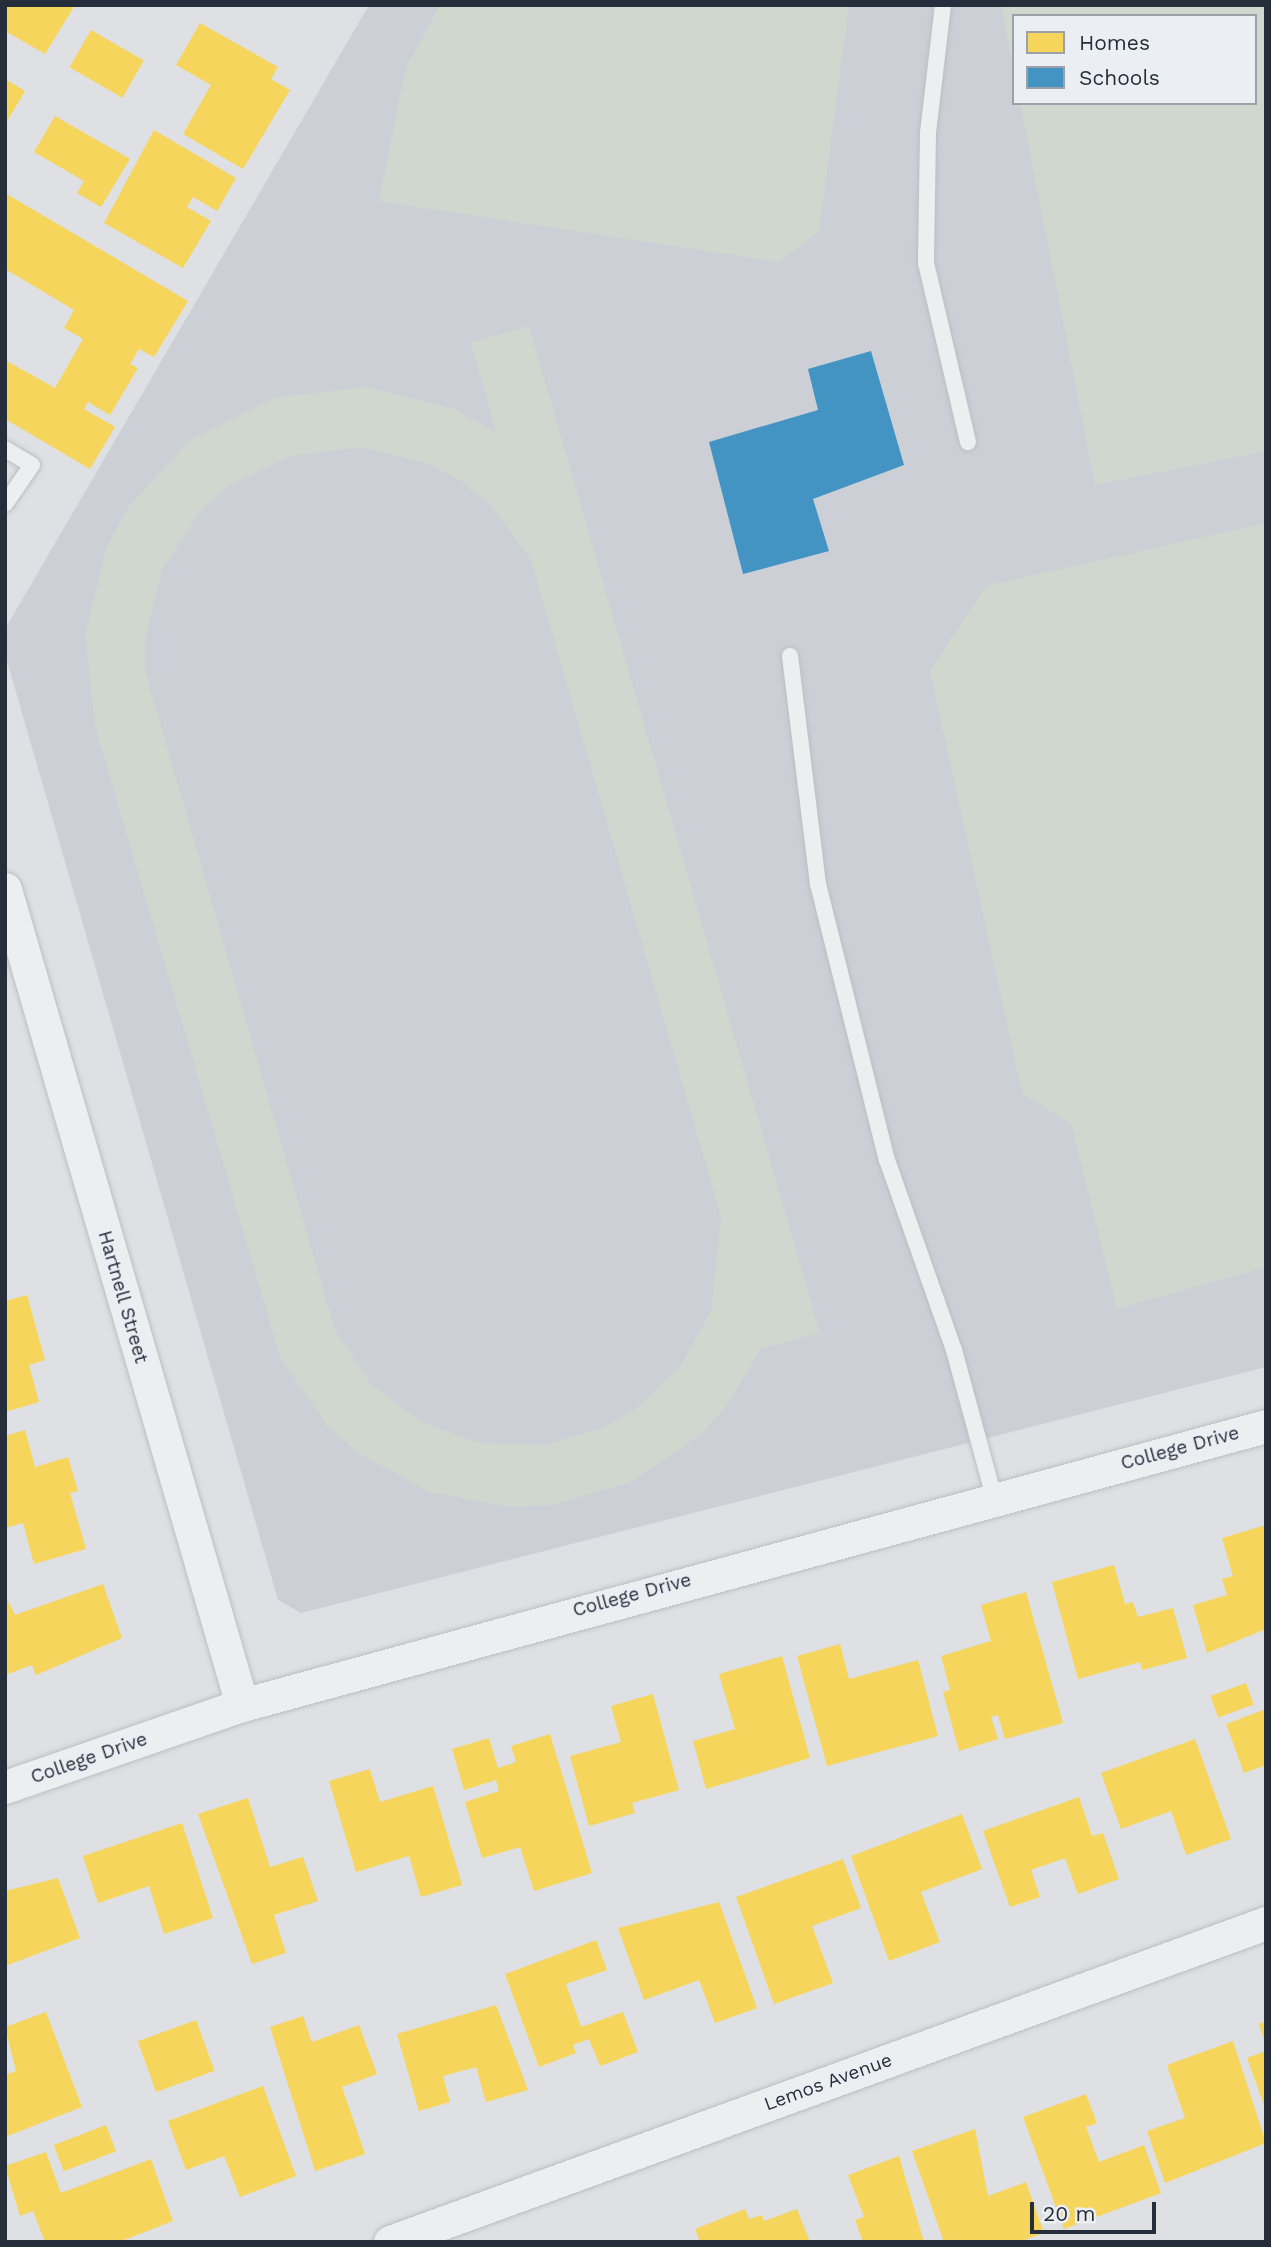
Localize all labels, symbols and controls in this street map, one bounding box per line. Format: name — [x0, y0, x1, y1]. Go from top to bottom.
legend — [1012, 14, 1257, 105]
text: Homes — [1079, 30, 1150, 55]
text: Schools — [1079, 65, 1160, 90]
street label: Hartnell Street — [93, 1228, 153, 1366]
street label: College Drive — [1118, 1421, 1242, 1475]
street label: College Drive — [570, 1568, 694, 1622]
street label: College Drive — [28, 1727, 150, 1789]
street label: Lemos Avenue — [761, 2048, 895, 2116]
scale bar — [1033, 2188, 1159, 2232]
text: 20 m — [1043, 2201, 1095, 2226]

